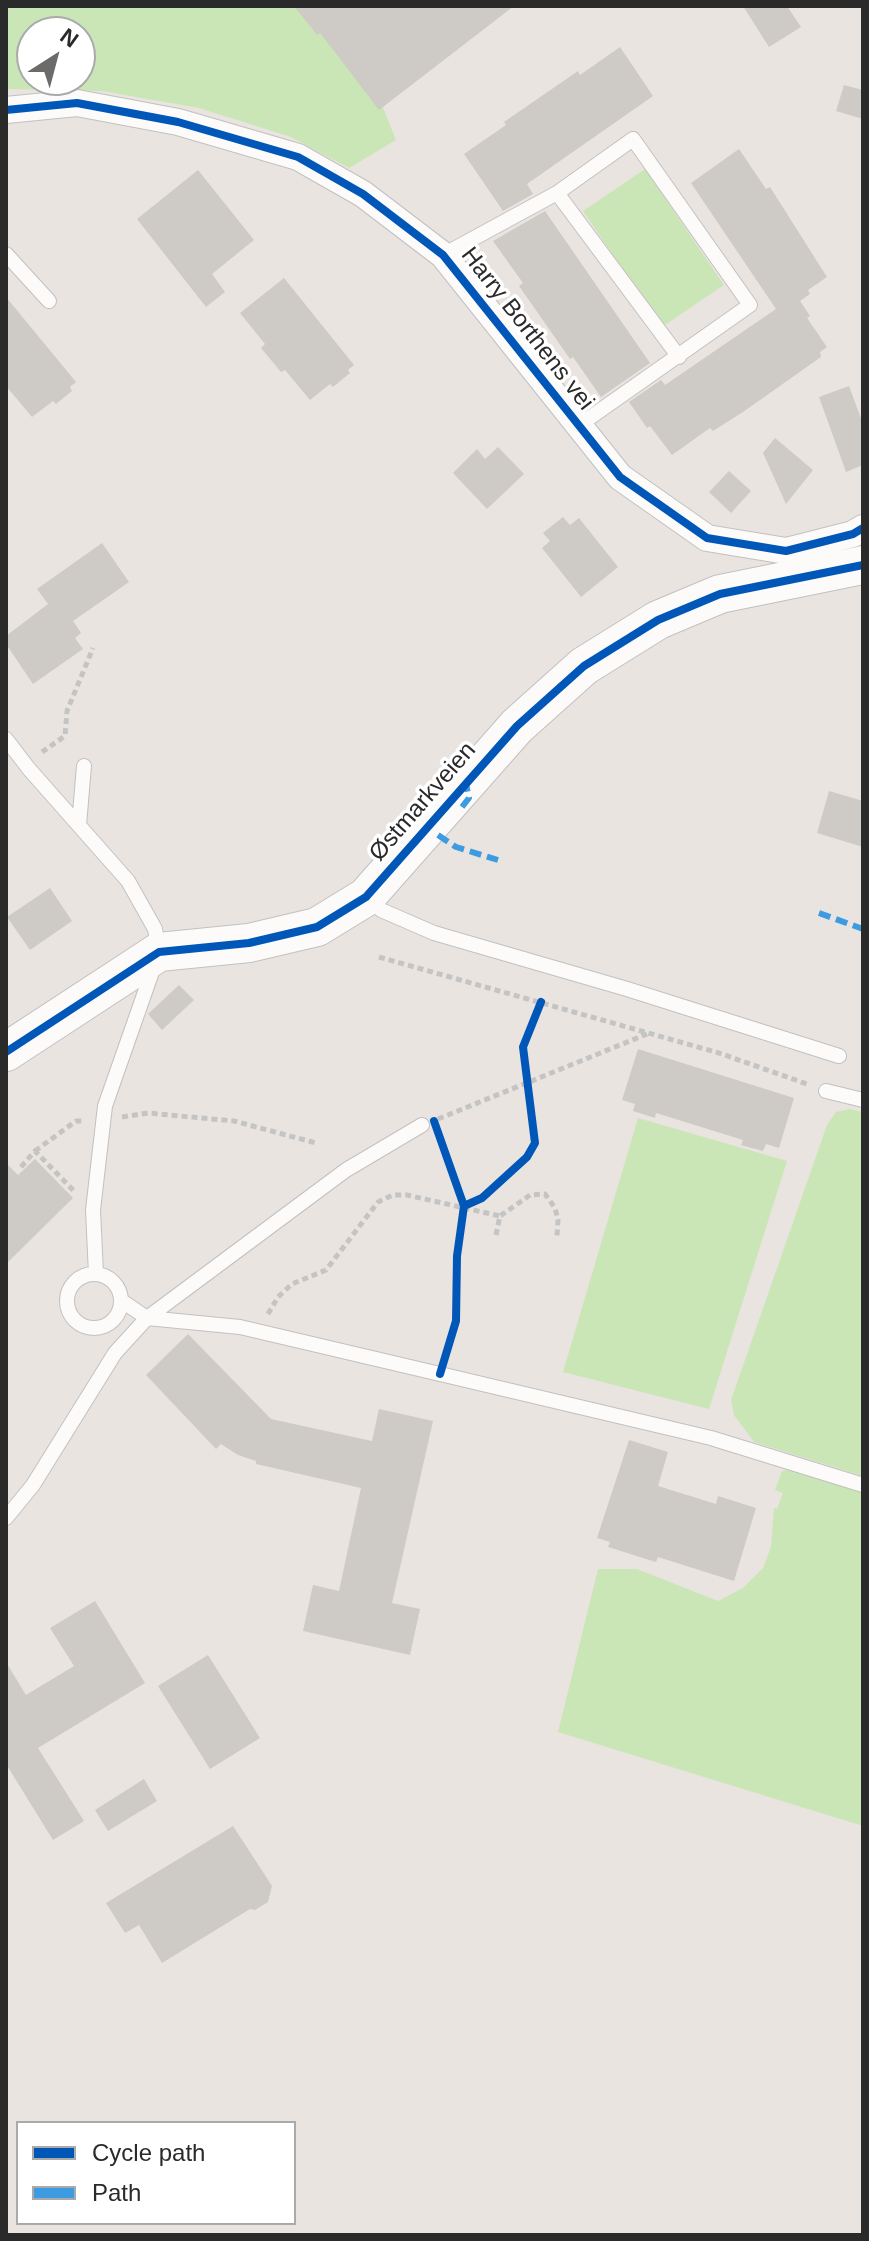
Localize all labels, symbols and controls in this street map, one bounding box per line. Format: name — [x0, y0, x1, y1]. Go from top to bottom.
north arrow — [16, 16, 96, 96]
text: N — [55, 23, 83, 53]
street label: Harry Borthens vei — [454, 242, 600, 416]
street label: Østmarkveien — [364, 737, 482, 867]
legend — [16, 2121, 296, 2225]
text: Cycle path — [92, 2139, 205, 2166]
text: Path — [92, 2179, 141, 2206]

